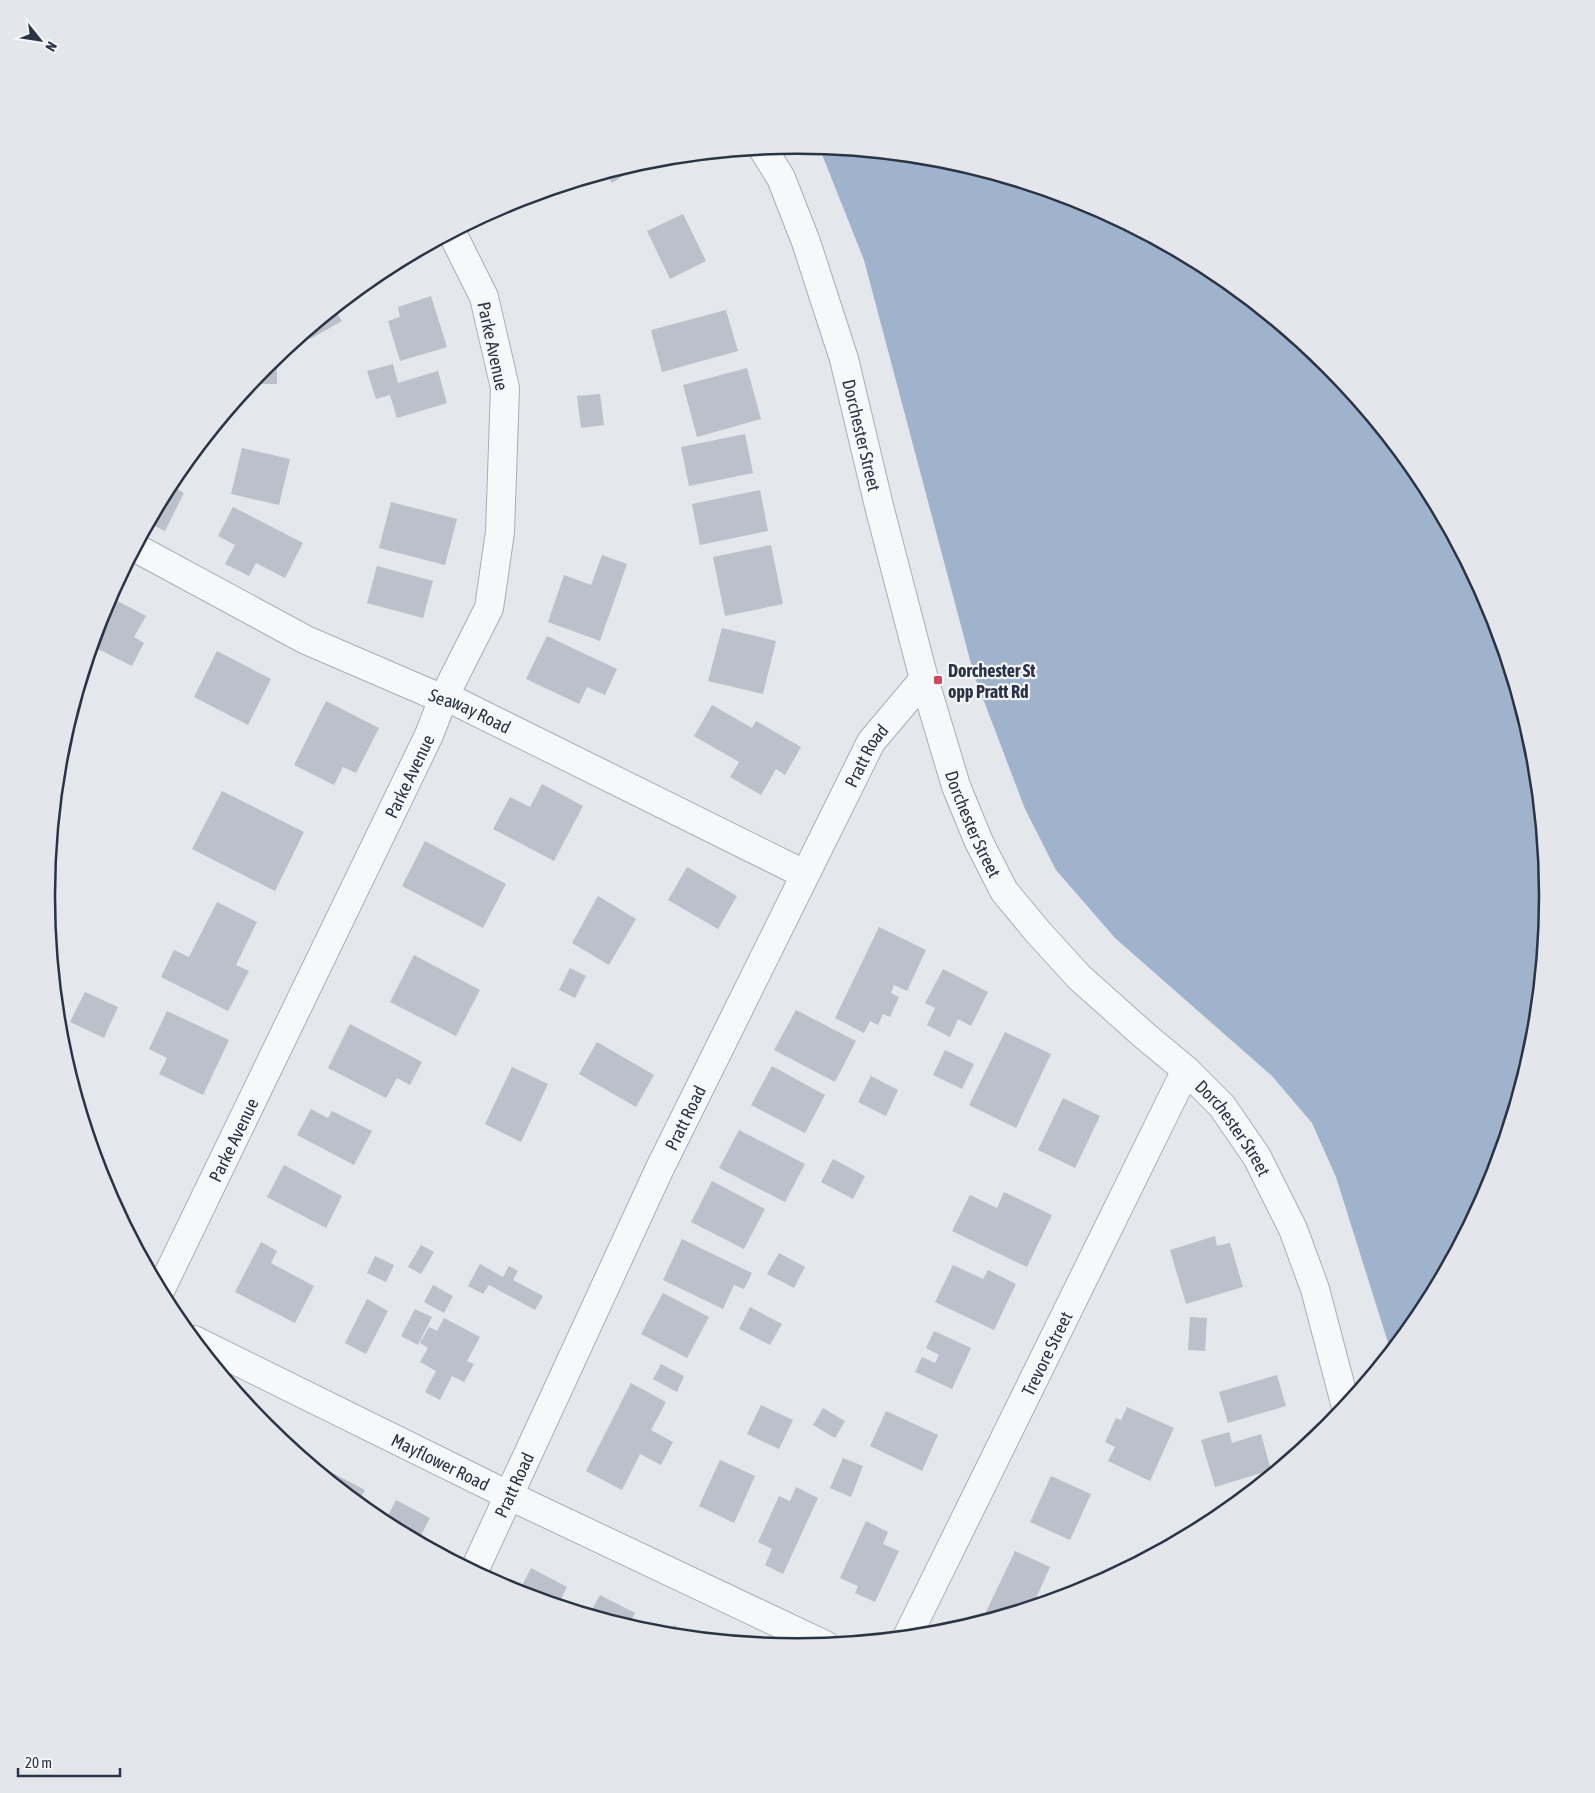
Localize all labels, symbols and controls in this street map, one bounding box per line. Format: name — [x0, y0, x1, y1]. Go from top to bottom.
north arrow — [15, 15, 65, 65]
text: N — [42, 39, 60, 54]
street label: Parke Avenue — [473, 300, 513, 392]
street label: Dorchester Street — [839, 377, 886, 493]
place label: Dorchester St opp Pratt Rd — [948, 660, 1036, 702]
marker: Dorchester St opp Pratt Rd — [932, 674, 944, 686]
street label: Seaway Road — [426, 684, 514, 738]
street label: Pratt Road — [840, 720, 892, 791]
street label: Parke Avenue — [380, 731, 438, 821]
street label: Dorchester Street — [941, 768, 1006, 881]
street label: Dorchester Street — [1191, 1075, 1275, 1179]
street label: Pratt Road — [660, 1082, 710, 1153]
street label: Parke Avenue — [204, 1095, 262, 1185]
street label: Trevore Street — [1017, 1308, 1076, 1399]
street label: Mayflower Road — [388, 1429, 493, 1495]
street label: Pratt Road — [490, 1449, 538, 1521]
scale bar — [18, 1746, 120, 1778]
text: 20 m — [25, 1754, 52, 1771]

